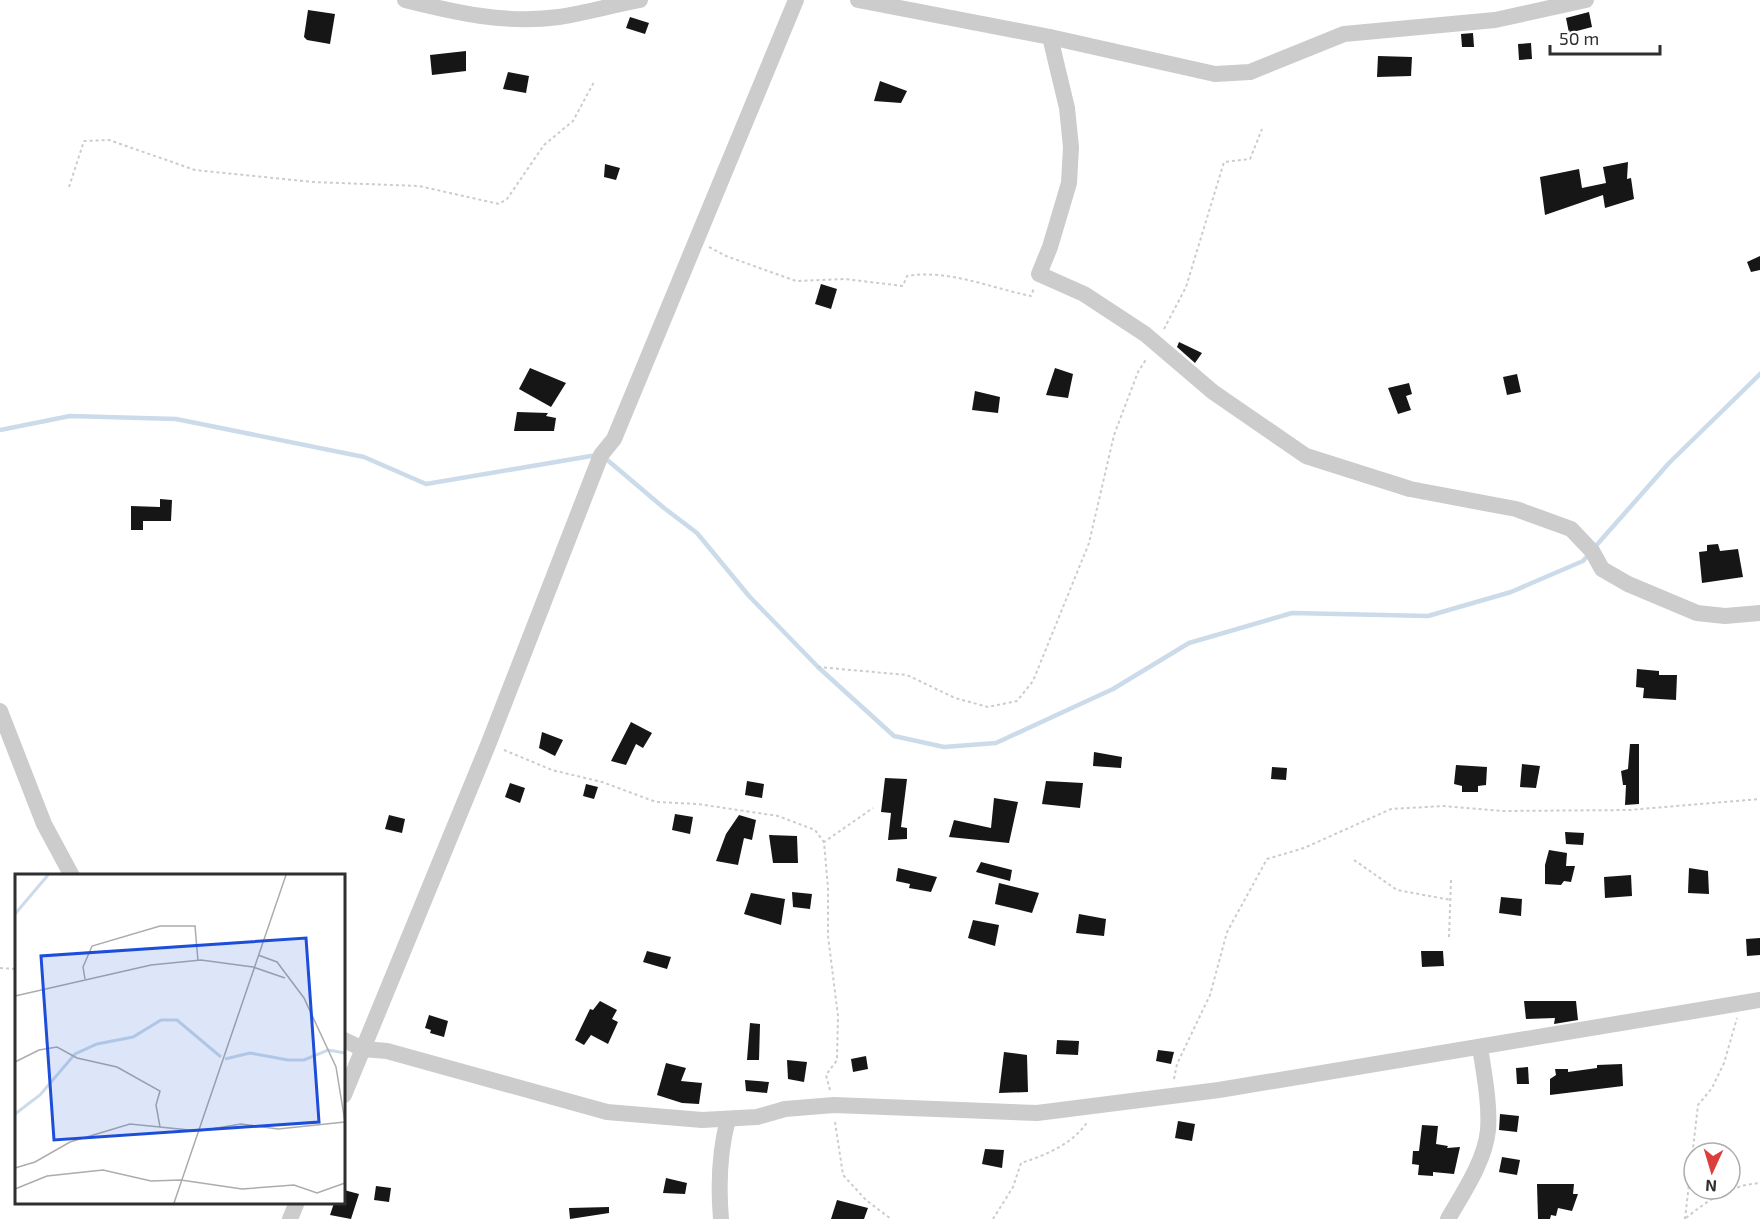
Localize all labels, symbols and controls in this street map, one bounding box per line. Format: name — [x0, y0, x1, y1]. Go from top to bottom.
scale bar — [1550, 18, 1660, 56]
text: 50 m — [1559, 27, 1599, 49]
inset map — [15, 874, 345, 1204]
north arrow — [1682, 1141, 1742, 1201]
text: N — [1704, 1177, 1717, 1196]

